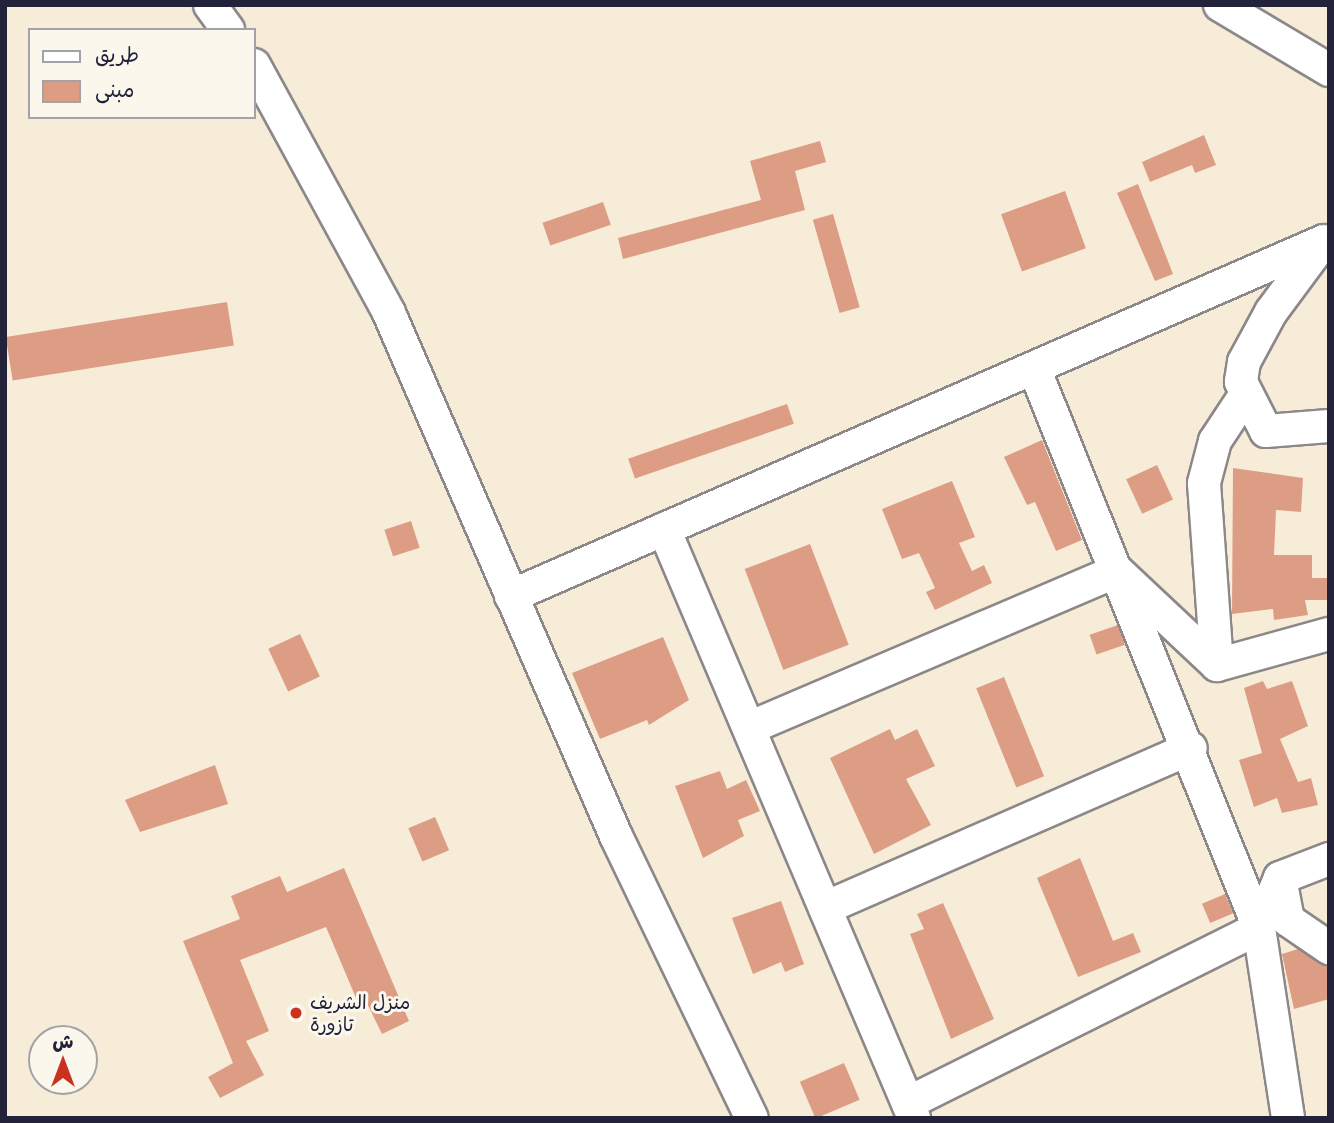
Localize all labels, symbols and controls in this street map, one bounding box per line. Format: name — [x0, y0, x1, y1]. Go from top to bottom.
legend — [28, 28, 256, 119]
text: طريق — [95, 40, 139, 67]
text: مبنى — [95, 75, 134, 102]
place label: منزل الشريف تازورة — [310, 991, 410, 1035]
marker: منزل الشريف تازورة — [288, 1005, 304, 1021]
north arrow — [28, 1025, 98, 1095]
text: ش — [53, 1028, 73, 1053]

